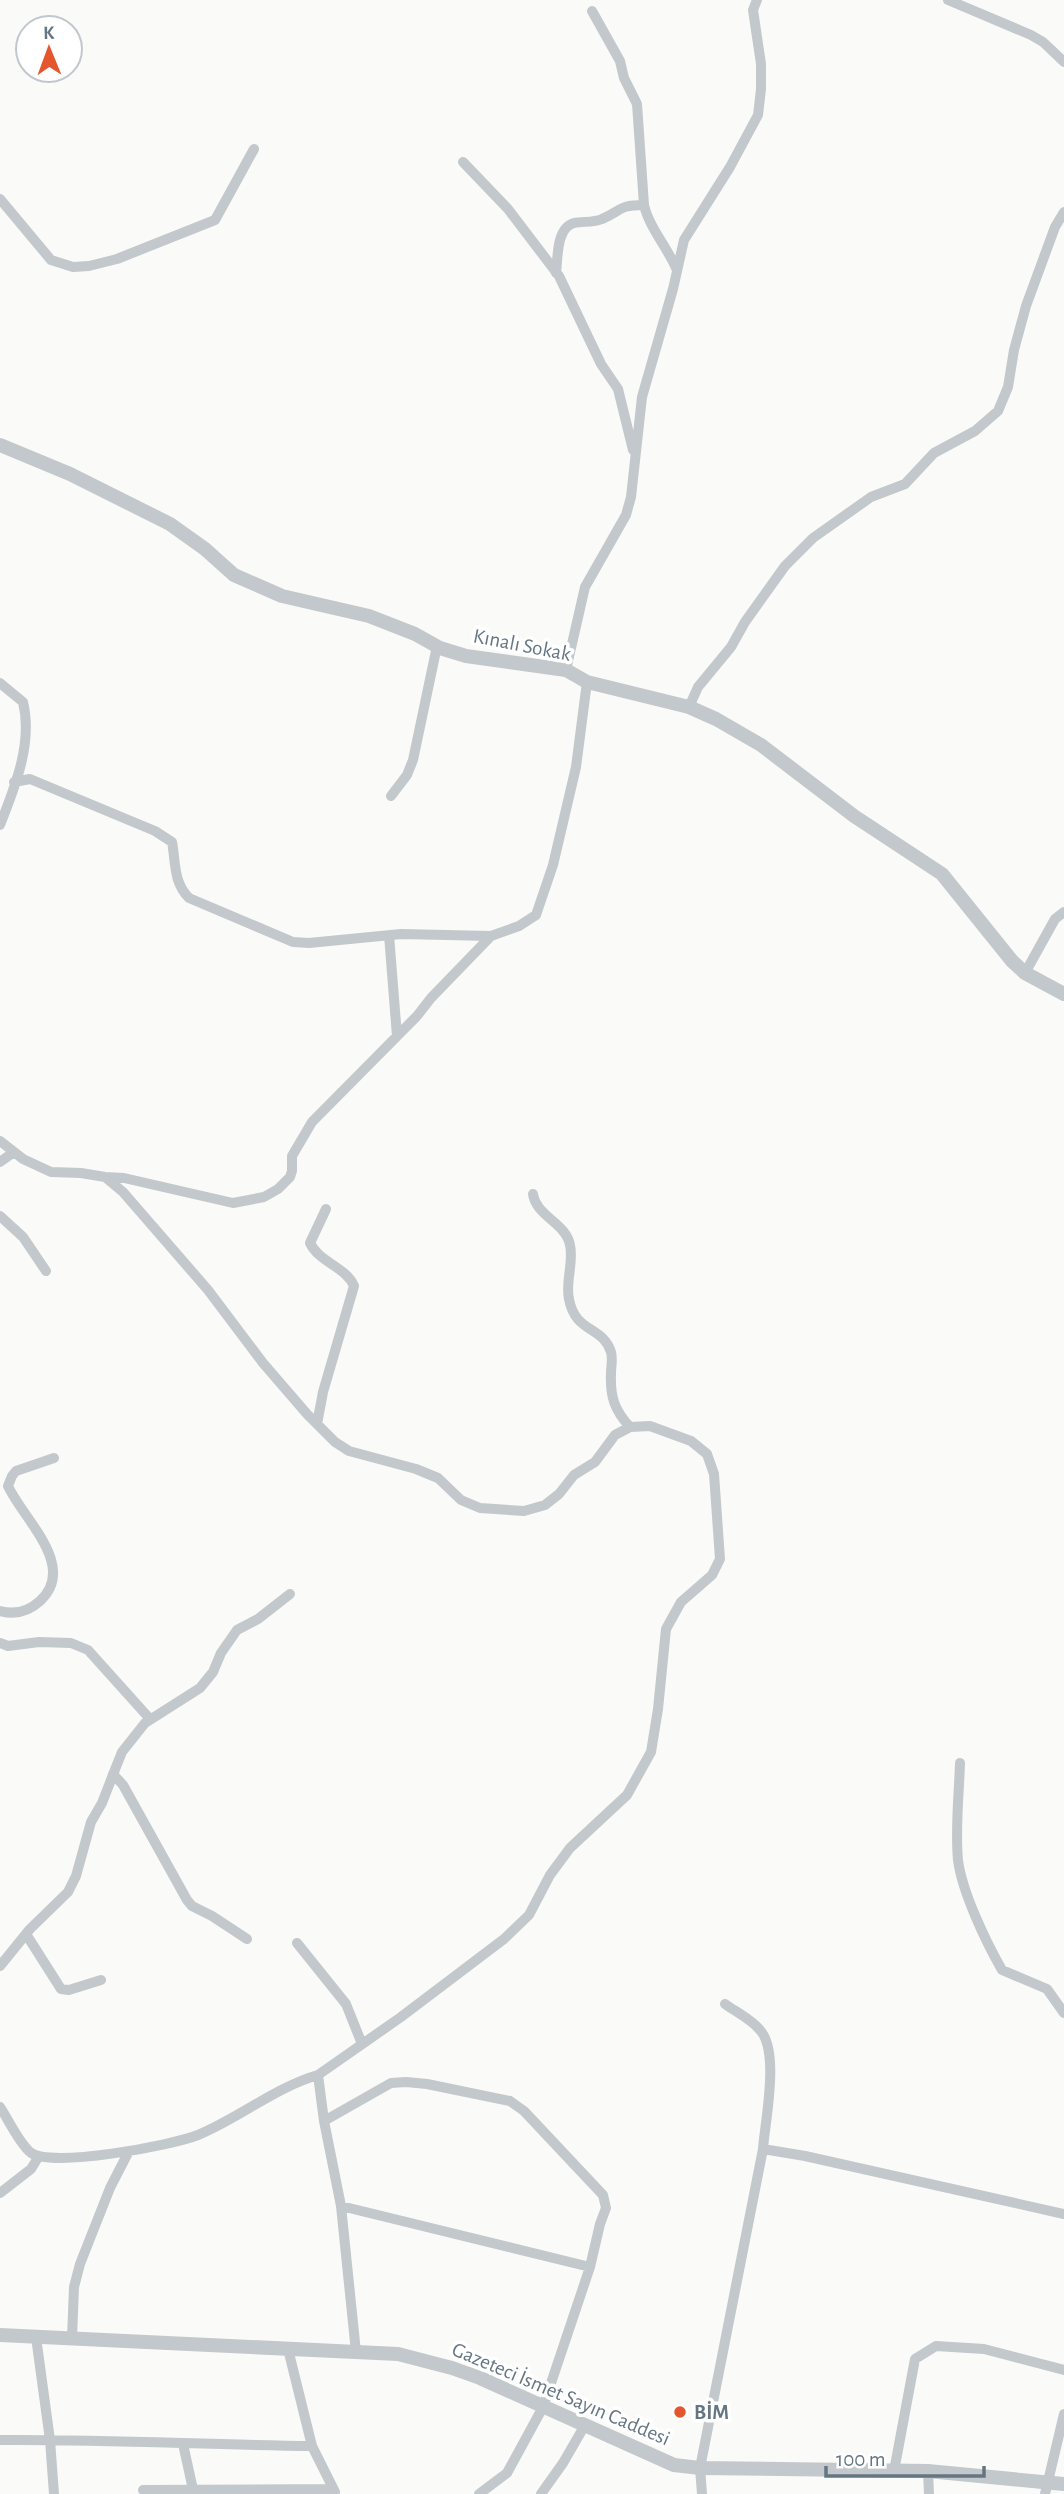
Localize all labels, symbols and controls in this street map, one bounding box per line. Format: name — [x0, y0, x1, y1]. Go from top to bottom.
north arrow — [14, 14, 84, 84]
text: K — [43, 24, 55, 43]
street label: Kınalı Sokak — [471, 625, 573, 665]
street label: Gazeteci İsmet Sayın Caddesi — [449, 2338, 673, 2450]
place label: BİM — [694, 2401, 729, 2423]
marker: BİM — [672, 2404, 688, 2420]
scale bar — [826, 2434, 984, 2478]
text: 100 m — [836, 2449, 886, 2470]

